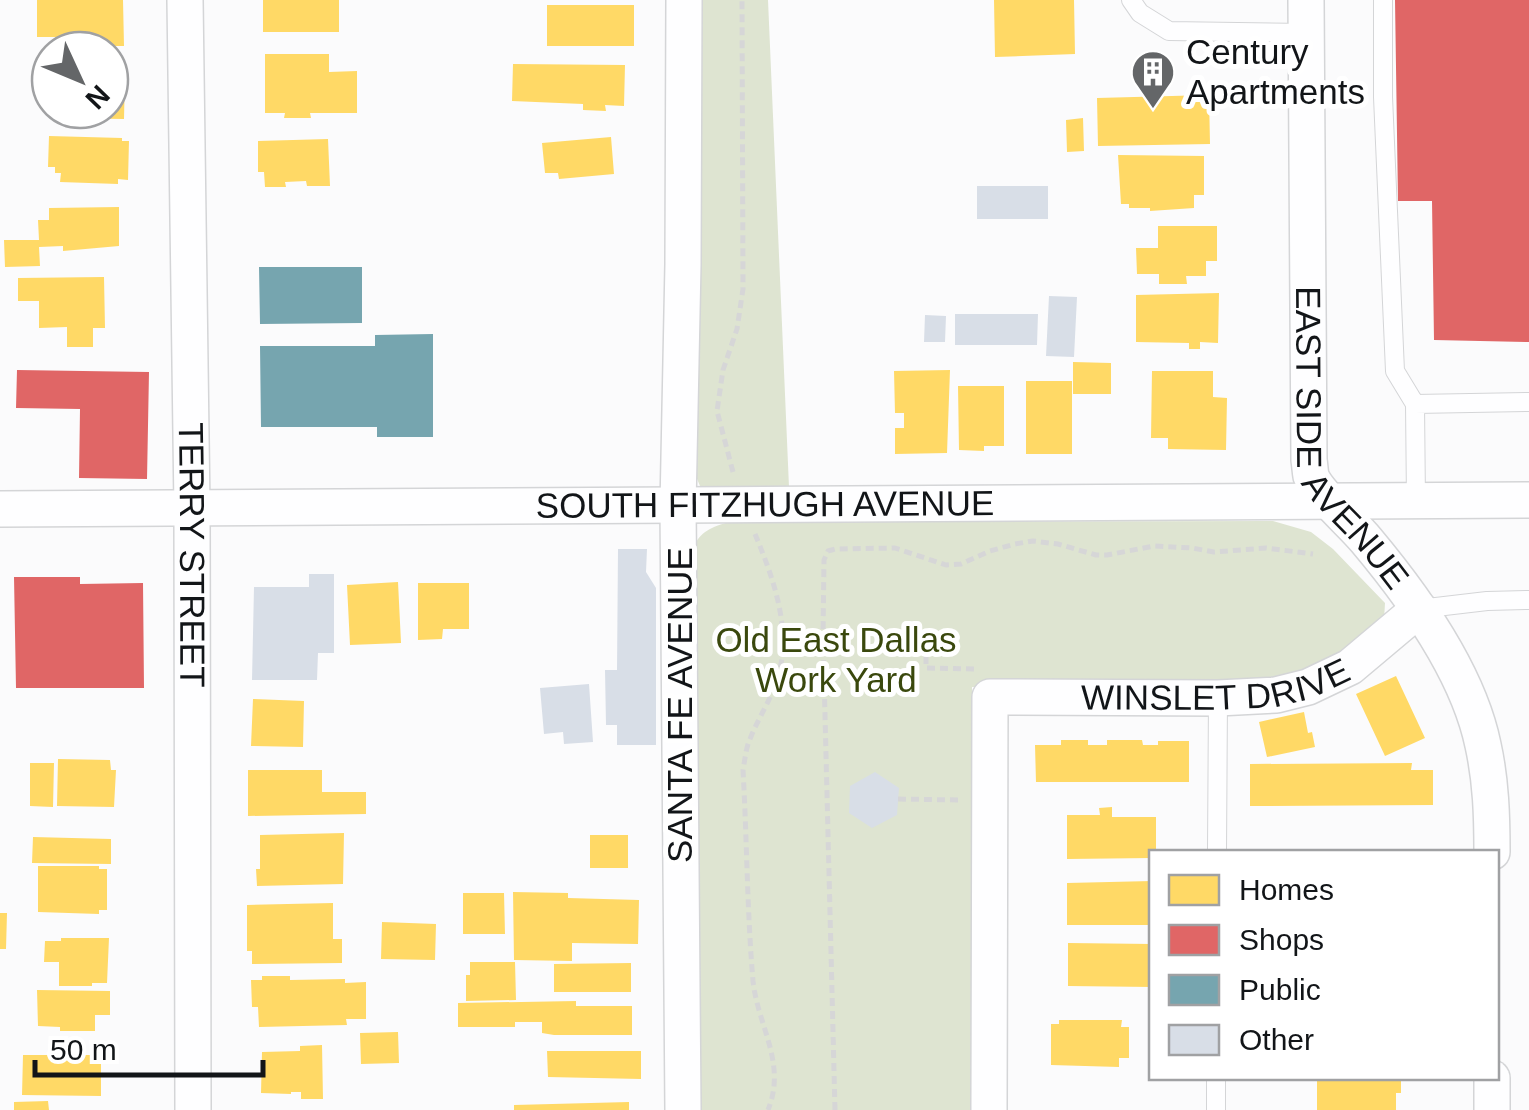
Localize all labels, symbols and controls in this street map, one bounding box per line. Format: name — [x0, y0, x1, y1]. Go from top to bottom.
north arrow — [30, 30, 130, 130]
place label: Century Apartments — [1186, 32, 1365, 111]
building icon: Century Apartments — [1130, 49, 1176, 110]
text: N — [79, 79, 116, 115]
street label: EAST SIDE AVENUE — [1289, 286, 1417, 596]
street label: TERRY STREET — [172, 422, 212, 688]
street label: SOUTH FITZHUGH AVENUE — [536, 483, 994, 525]
street label: SANTA FE AVENUE — [660, 547, 699, 863]
park label: Old East Dallas Work Yard — [715, 620, 957, 699]
street label: WINSLET DRIVE — [1081, 650, 1356, 717]
legend — [1149, 850, 1499, 1080]
text: Homes — [1239, 873, 1334, 906]
text: Shops — [1239, 923, 1324, 956]
text: Public — [1239, 973, 1321, 1006]
scale bar — [35, 1015, 262, 1077]
text: Other — [1239, 1023, 1314, 1056]
text: 50 m — [50, 1033, 117, 1066]

